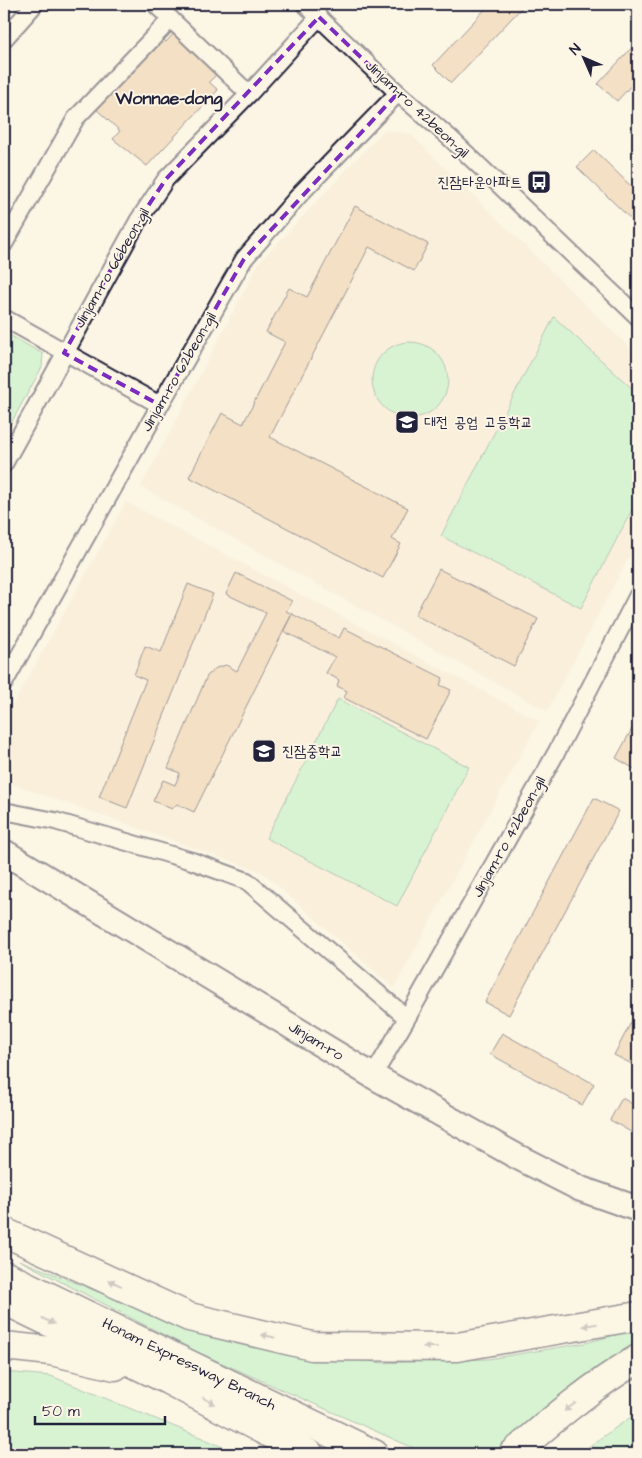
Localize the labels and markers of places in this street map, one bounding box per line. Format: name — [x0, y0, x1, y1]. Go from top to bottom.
bus stop icon: 진잠타운아파트 — [526, 169, 552, 195]
place label: 진잠타운아파트 — [438, 172, 522, 193]
school or university icon: 대전 공업 고등학교 — [394, 409, 420, 435]
place label: 대전 공업 고등학교 — [424, 412, 533, 433]
school or university icon: 진잠중학교 — [251, 738, 277, 764]
place label: 진잠중학교 — [282, 741, 342, 762]

